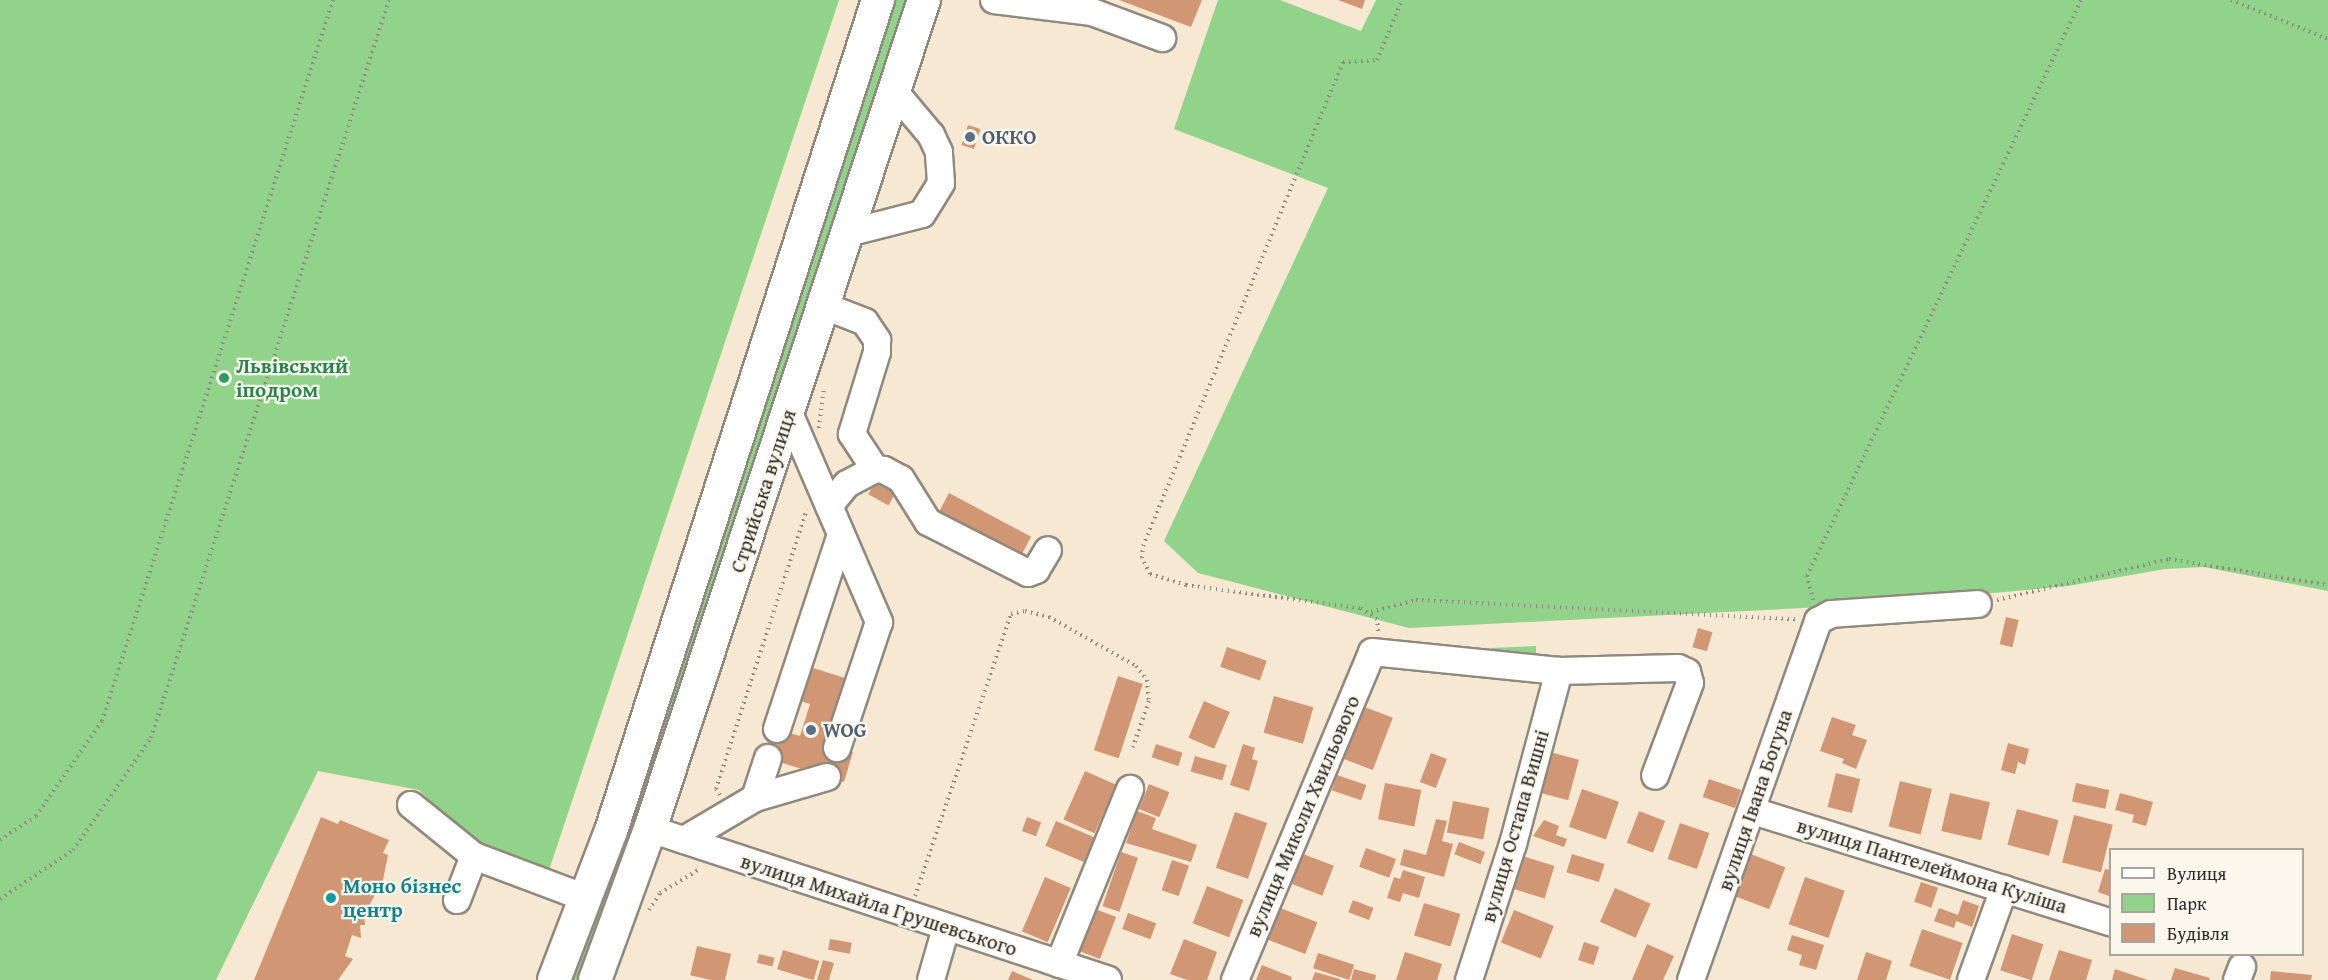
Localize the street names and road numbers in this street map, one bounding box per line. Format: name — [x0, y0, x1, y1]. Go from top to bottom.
street label: Стрийська вулиця — [725, 406, 801, 576]
street label: вулиця Миколи Хвильового — [1241, 691, 1365, 941]
street label: вулиця Івана Богуна — [1712, 706, 1798, 894]
street label: вулиця Остапа Вишні — [1475, 727, 1555, 925]
street label: вулиця Пантелеймона Куліша — [1794, 813, 2070, 919]
street label: вулиця Михайла Грушевського — [738, 848, 1020, 962]

